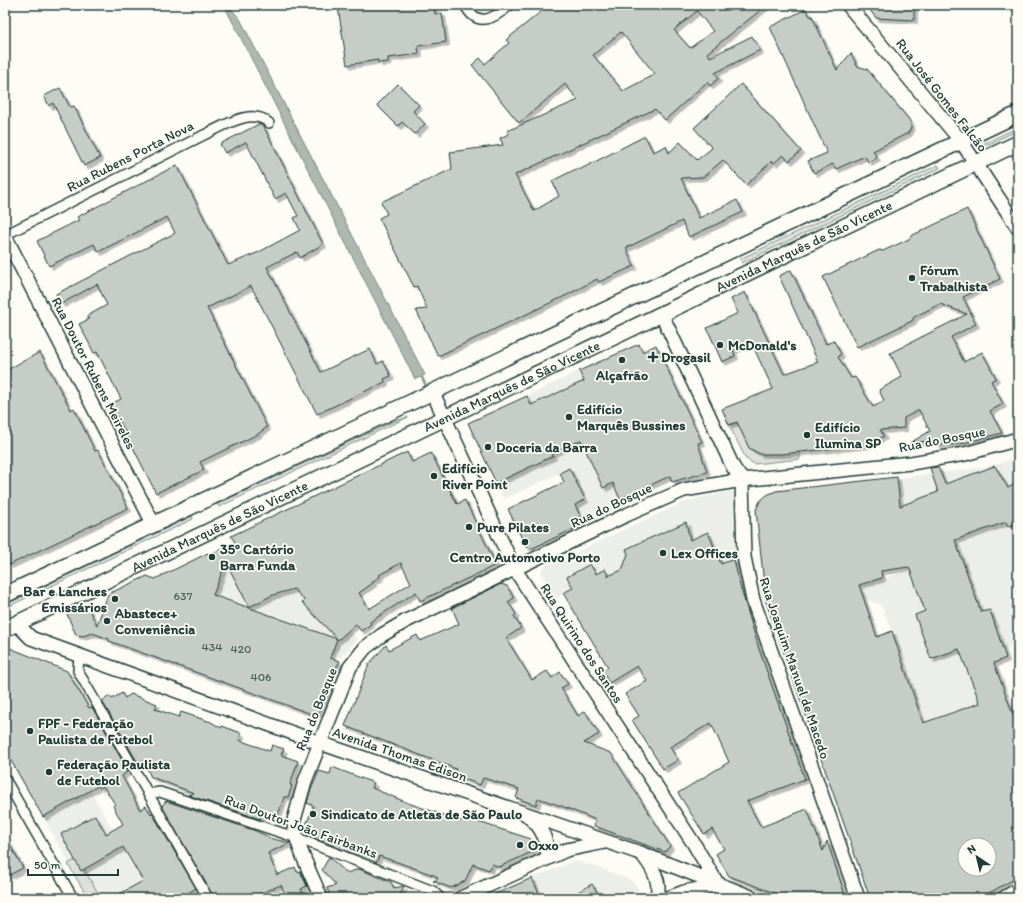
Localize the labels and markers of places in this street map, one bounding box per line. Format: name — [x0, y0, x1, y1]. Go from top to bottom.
place label: Fórum Trabalhista — [919, 262, 988, 295]
marker: Fórum Trabalhista — [907, 273, 917, 283]
place label: McDonald's — [728, 337, 797, 354]
marker: McDonald's — [715, 340, 725, 350]
place label: Drogasil — [661, 349, 712, 366]
marker: Drogasil — [648, 352, 658, 362]
marker: Alçafrão — [617, 355, 627, 365]
place label: Alçafrão — [595, 367, 648, 384]
place label: Edifício Marquês Bussines — [577, 401, 685, 434]
marker: Edifício Marquês Bussines — [564, 412, 574, 422]
place label: Edifício Ilumina SP — [815, 419, 881, 452]
marker: Edifício Ilumina SP — [802, 430, 812, 440]
place label: Doceria da Barra — [496, 439, 598, 456]
marker: Doceria da Barra — [483, 442, 493, 452]
place label: Edifício River Point — [442, 460, 508, 493]
marker: Edifício River Point — [429, 471, 439, 481]
place label: Pure Pilates — [477, 519, 549, 536]
marker: Pure Pilates — [464, 522, 474, 532]
marker: Centro Automotivo Porto — [520, 537, 530, 547]
place label: 35º Cartório Barra Funda — [220, 541, 296, 574]
place label: Lex Offices — [671, 545, 738, 562]
marker: Lex Offices — [658, 548, 668, 558]
place label: Centro Automotivo Porto — [450, 549, 600, 566]
marker: 35º Cartório Barra Funda — [207, 552, 217, 562]
place label: Bar e Lanches Emissários — [23, 583, 107, 616]
marker: Bar e Lanches Emissários — [110, 594, 120, 604]
place label: Abastece+ Conveniência — [114, 605, 195, 638]
marker: Abastece+ Conveniência — [102, 616, 112, 626]
place label: FPF - Federação Paulista de Futebol — [38, 715, 154, 748]
marker: FPF - Federação Paulista de Futebol — [25, 726, 35, 736]
place label: Federação Paulista de Futebol — [57, 756, 170, 789]
marker: Federação Paulista de Futebol — [44, 767, 54, 777]
place label: Sindicato de Atletas de São Paulo — [321, 806, 522, 823]
marker: Sindicato de Atletas de São Paulo — [308, 809, 318, 819]
place label: Oxxo — [528, 837, 559, 854]
marker: Oxxo — [515, 840, 525, 850]

